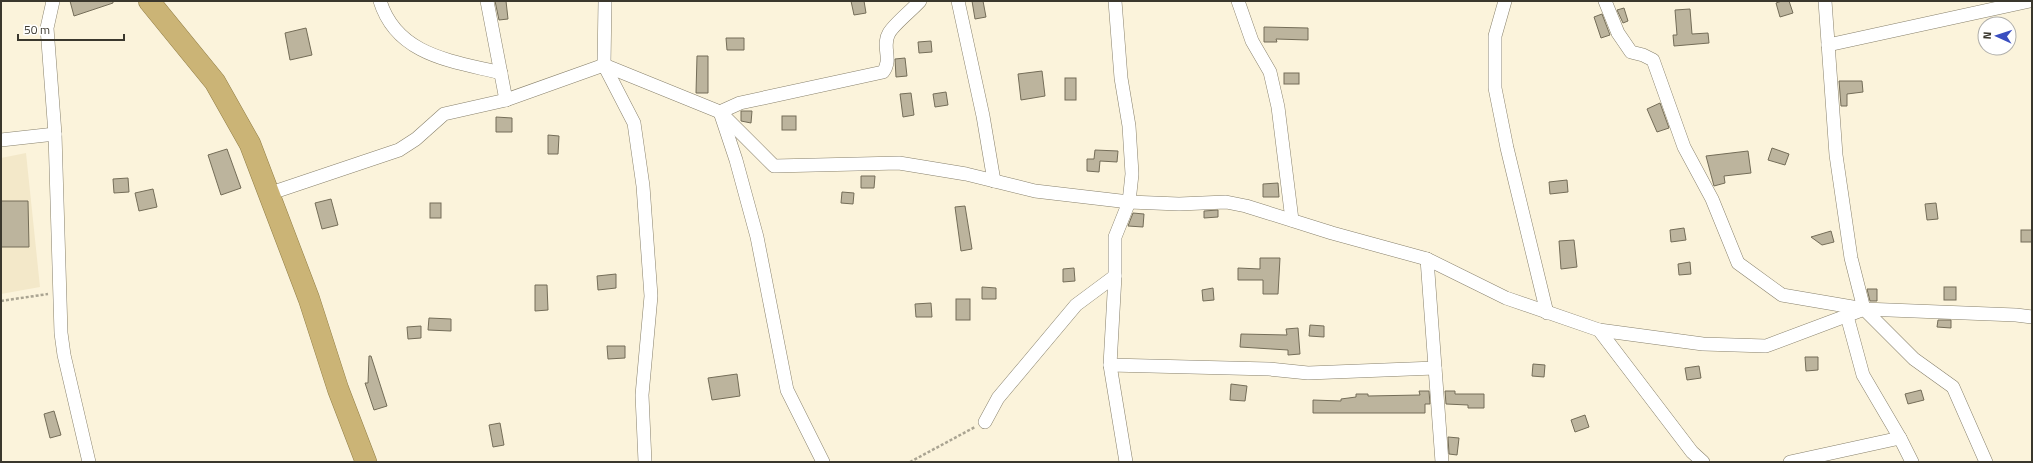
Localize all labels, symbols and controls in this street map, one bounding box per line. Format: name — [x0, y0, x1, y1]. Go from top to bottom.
scale bar — [18, 16, 124, 42]
north arrow — [1977, 16, 2017, 56]
text: 50 m — [24, 20, 50, 39]
text: N — [1979, 31, 1995, 40]

